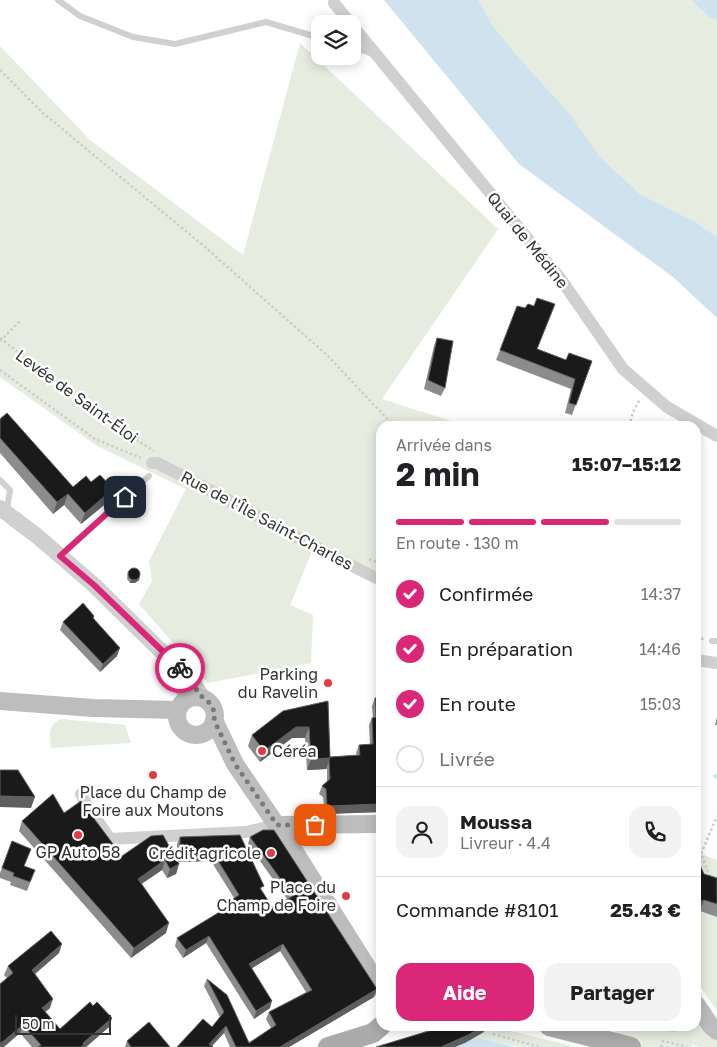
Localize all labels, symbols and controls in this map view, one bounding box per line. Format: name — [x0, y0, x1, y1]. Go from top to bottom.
map controls — [311, 15, 361, 65]
button: layers — [311, 15, 361, 65]
street label: Quai de Médine — [483, 188, 573, 292]
street label: Levée de Saint-Éloi — [12, 345, 142, 447]
text: Arrivée dans — [396, 435, 492, 455]
text: 15:07–15:12 — [572, 452, 681, 475]
text: 2 min — [396, 455, 480, 493]
street label: Rue de l'Île Saint-Charles — [178, 466, 356, 574]
pin — [104, 476, 146, 518]
icon: home — [111, 483, 139, 511]
text: En route · 130 m — [396, 533, 519, 553]
icon: check — [396, 580, 424, 608]
text: Confirmée — [439, 582, 533, 605]
text: 14:37 — [641, 584, 681, 604]
icon: check — [396, 635, 424, 663]
text: En préparation — [439, 637, 573, 660]
text: 14:46 — [639, 639, 681, 659]
courier — [155, 643, 205, 693]
icon: bike — [166, 654, 194, 682]
place label: Parking du Ravelin — [238, 664, 318, 702]
marker: Parking du Ravelin — [322, 677, 334, 689]
icon: check — [396, 690, 424, 718]
text: En route — [439, 692, 516, 715]
text: 15:03 — [640, 694, 681, 714]
place label: Céréa — [272, 741, 317, 761]
marker: Céréa — [256, 745, 268, 757]
text: Livrée — [439, 747, 495, 770]
marker: Place du Champ de Foire aux Moutons — [147, 769, 159, 781]
place label: Place du Champ de Foire aux Moutons — [79, 782, 227, 820]
pin — [294, 804, 336, 846]
button: person — [396, 806, 448, 858]
button: phone — [629, 806, 681, 858]
text: Moussa — [460, 810, 532, 833]
icon: bag — [301, 811, 329, 839]
marker: GP Auto 58 — [72, 829, 84, 841]
text: Livreur · 4.4 — [460, 833, 551, 853]
place label: GP Auto 58 — [36, 842, 120, 862]
place label: Crédit agricole — [148, 843, 261, 863]
marker: Crédit agricole — [265, 847, 277, 859]
place label: Place du Champ de Foire — [217, 877, 336, 915]
marker: Place du Champ de Foire — [340, 890, 352, 902]
text: Commande #8101 — [396, 898, 559, 921]
text: 25.43 € — [610, 898, 681, 921]
button: Aide — [396, 963, 534, 1021]
button: Partager — [544, 963, 681, 1021]
scale bar — [15, 1012, 111, 1035]
text: 50 m — [22, 1015, 55, 1032]

